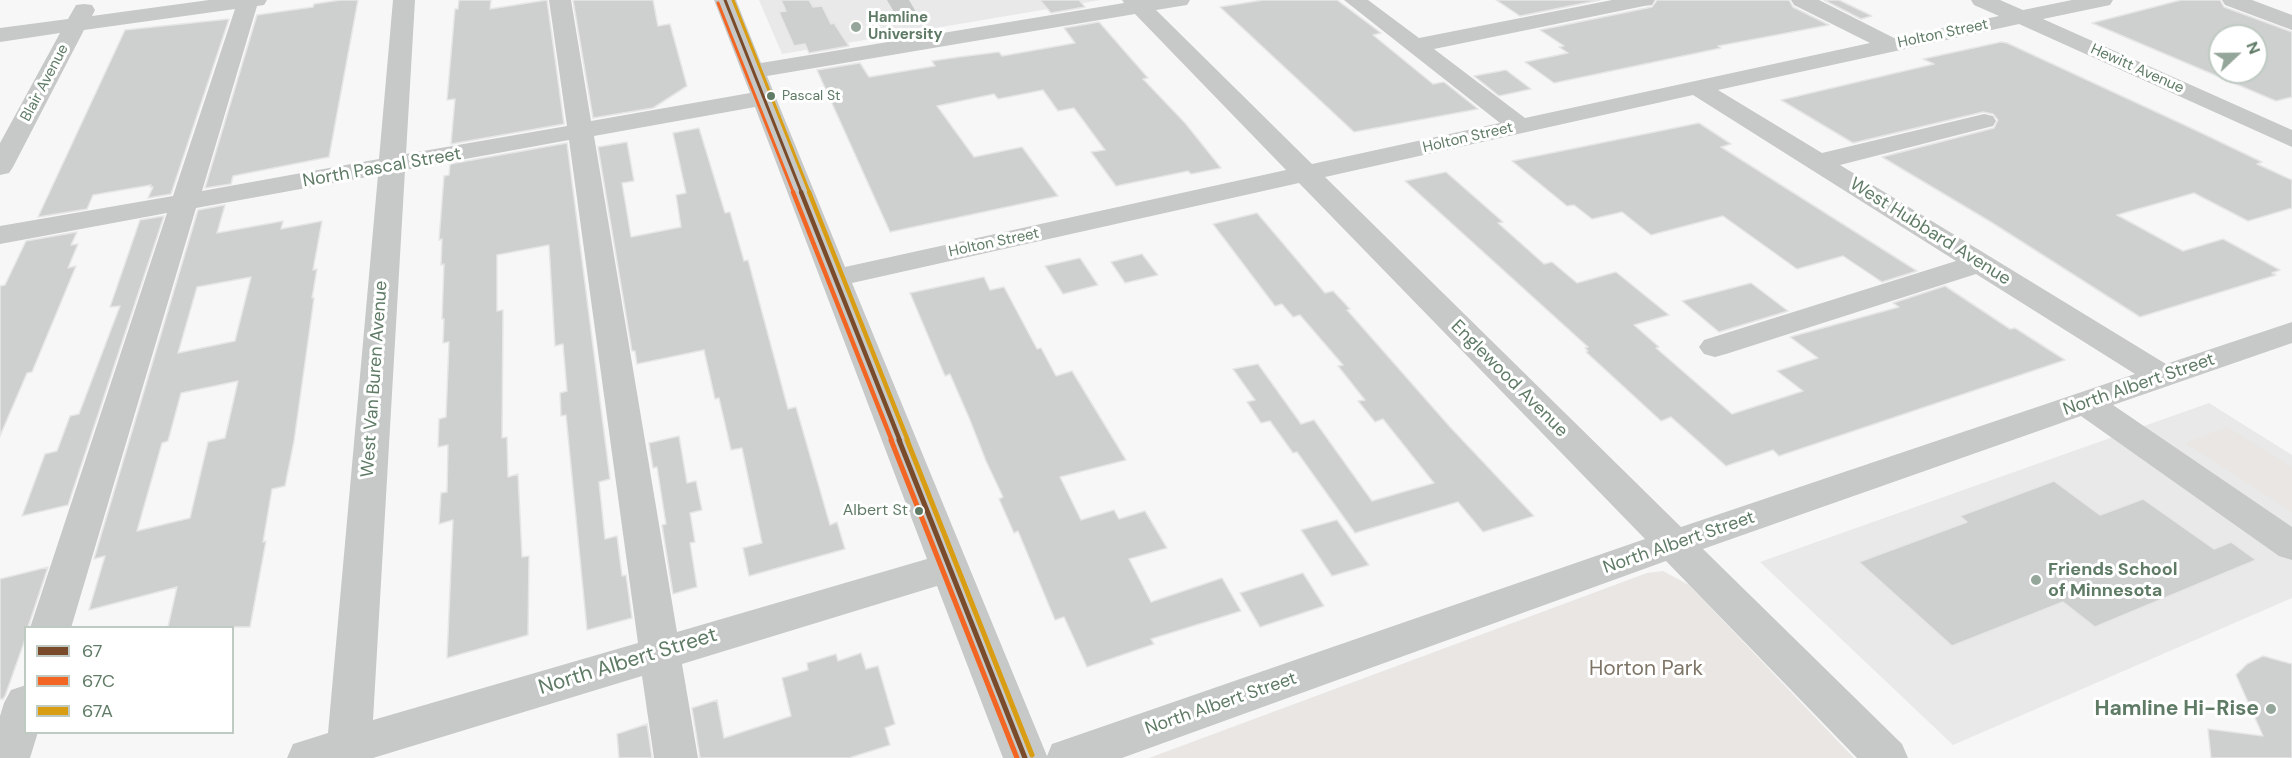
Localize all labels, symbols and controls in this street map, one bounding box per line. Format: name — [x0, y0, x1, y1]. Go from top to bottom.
place label: Hamline University — [868, 9, 943, 44]
street label: Holton Street — [1896, 16, 1990, 52]
marker: Hamline University — [849, 20, 863, 34]
north arrow — [2208, 24, 2268, 84]
text: N — [2241, 38, 2265, 57]
street label: Hewitt Avenue — [2088, 40, 2186, 98]
street label: Blair Avenue — [17, 41, 73, 125]
place label: Pascal St — [782, 88, 841, 104]
marker: Pascal St — [765, 90, 777, 102]
street label: Holton Street — [1421, 119, 1515, 157]
street label: North Pascal Street — [301, 143, 463, 193]
street label: West Hubbard Avenue — [1846, 174, 2014, 290]
street label: Holton Street — [947, 225, 1041, 261]
street label: West Van Buren Avenue — [357, 280, 393, 478]
street label: Englewood Avenue — [1446, 316, 1572, 442]
street label: North Albert Street — [2060, 349, 2218, 421]
place label: Albert St — [843, 501, 908, 521]
marker: Albert St — [913, 505, 925, 517]
street label: North Albert Street — [1600, 507, 1758, 579]
place label: Friends School of Minnesota — [2048, 559, 2178, 602]
marker: Friends School of Minnesota — [2029, 573, 2043, 587]
street label: North Albert Street — [536, 623, 720, 701]
legend — [24, 626, 234, 734]
text: 67 — [82, 639, 102, 663]
park label: Horton Park — [1589, 656, 1703, 682]
street label: North Albert Street — [1142, 668, 1300, 740]
text: 67C — [82, 669, 115, 693]
place label: Hamline Hi-Rise — [2094, 696, 2259, 722]
text: 67A — [82, 699, 113, 723]
marker: Hamline Hi-Rise — [2264, 702, 2278, 716]

